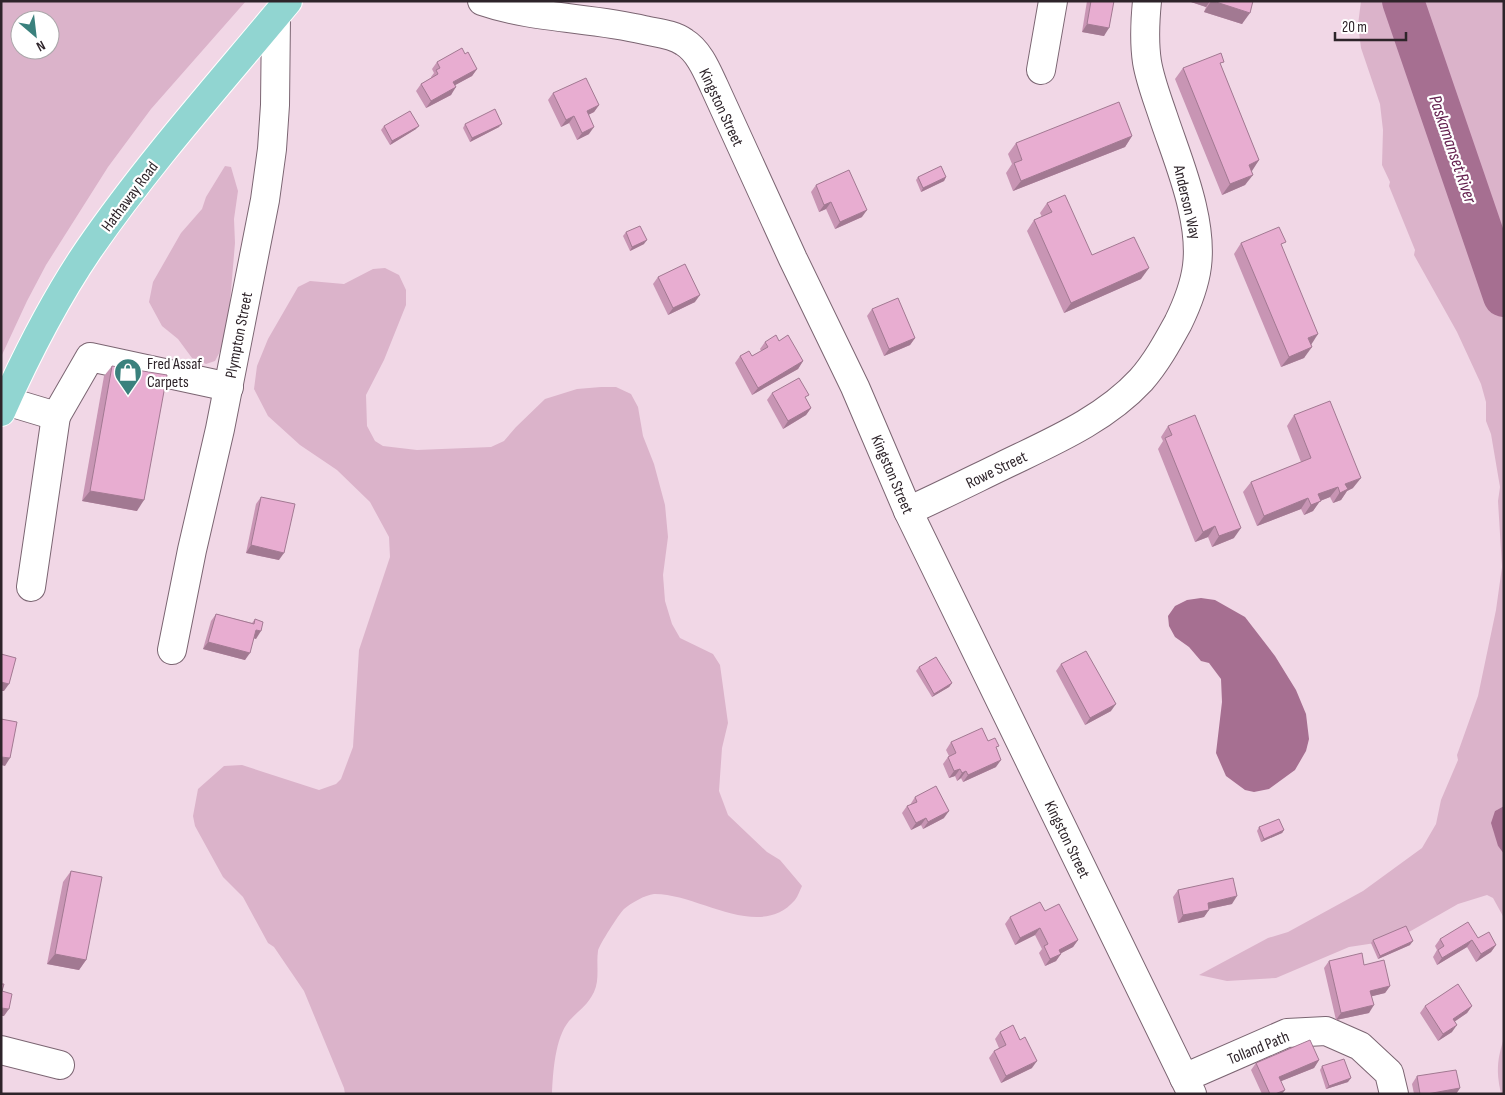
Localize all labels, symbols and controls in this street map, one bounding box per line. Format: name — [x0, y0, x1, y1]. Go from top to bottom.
north arrow — [10, 10, 60, 60]
scale bar — [1335, 10, 1406, 42]
text: 20 m — [1342, 18, 1367, 37]
text: N — [34, 37, 48, 55]
street label: Kingston Street — [694, 66, 747, 150]
water label: Paskamanset River — [1424, 93, 1481, 207]
street label: Hathaway Road — [98, 158, 163, 235]
street label: Anderson Way — [1169, 162, 1204, 241]
street label: Plympton Street — [222, 290, 257, 380]
place label: Fred Assaf Carpets — [147, 355, 202, 392]
shop icon: Fred Assaf Carpets — [113, 357, 143, 396]
street label: Kingston Street — [867, 432, 917, 517]
street label: Rowe Street — [963, 447, 1030, 493]
street label: Kingston Street — [1040, 798, 1094, 882]
street label: Tolland Path — [1225, 1027, 1292, 1069]

